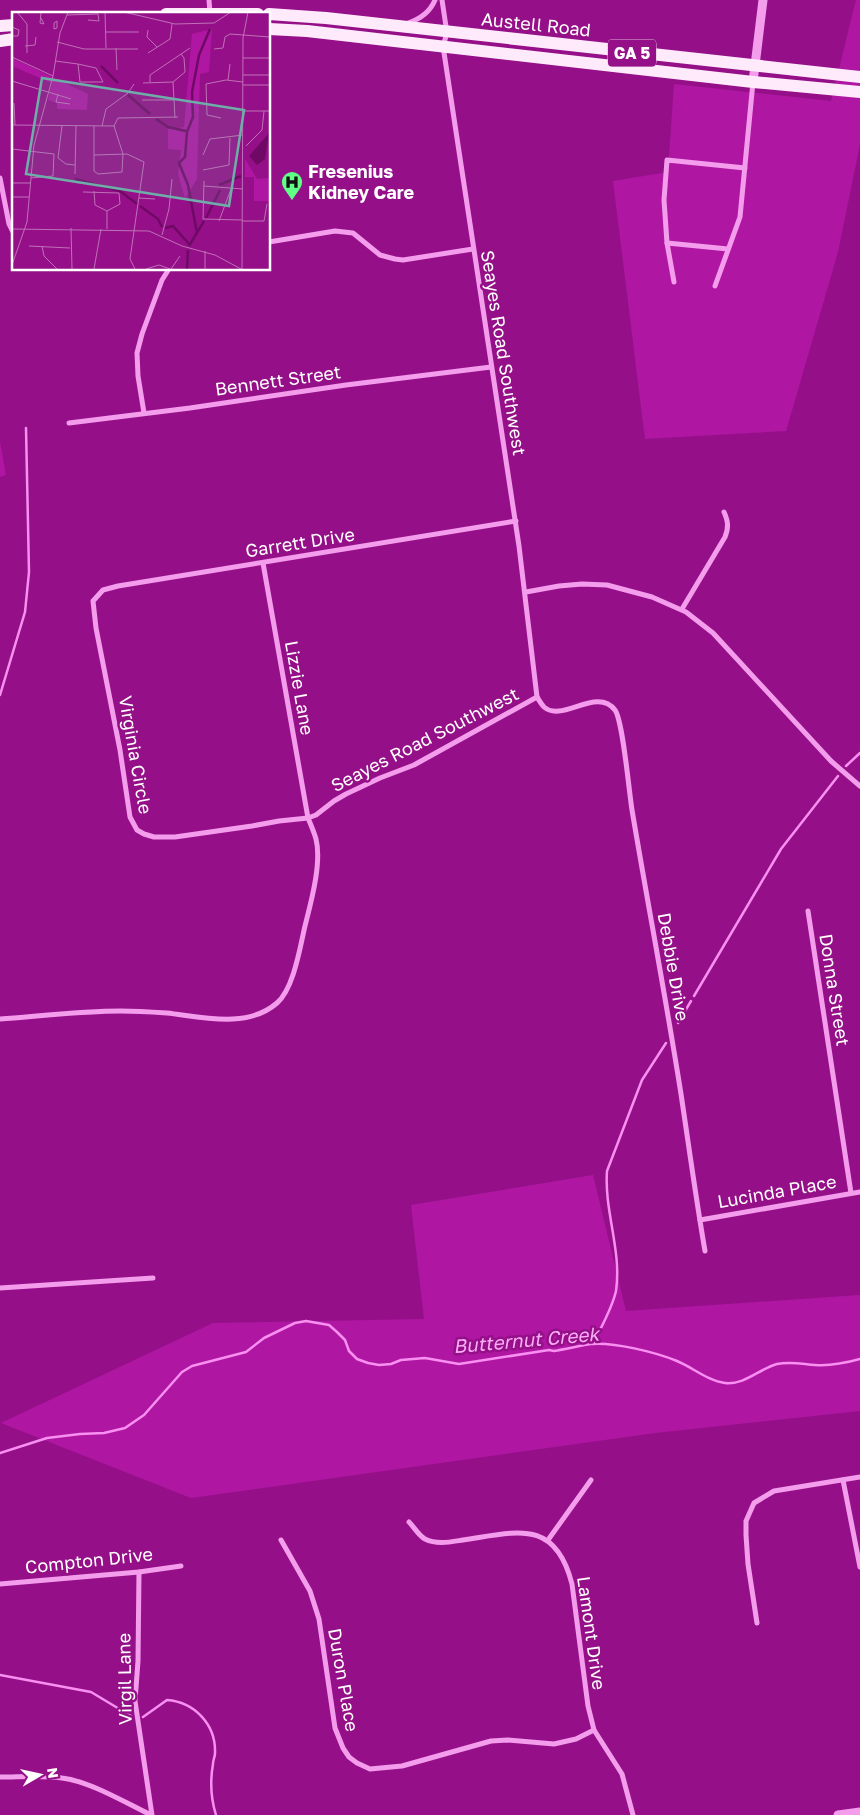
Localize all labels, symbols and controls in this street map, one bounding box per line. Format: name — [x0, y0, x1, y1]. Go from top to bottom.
street label: Austell Road — [480, 7, 592, 41]
inset map — [12, 12, 270, 270]
road number: GA 5 — [608, 40, 656, 66]
place label: Fresenius Kidney Care — [308, 160, 414, 203]
hospital icon: Fresenius Kidney Care — [280, 170, 304, 201]
street label: Seayes Road Southwest — [477, 249, 531, 457]
street label: Bennett Street — [213, 360, 342, 400]
street label: Garrett Drive — [244, 523, 356, 562]
street label: Lizzie Lane — [281, 639, 319, 737]
street label: Seayes Road Southwest — [327, 682, 522, 796]
street label: Virginia Circle — [115, 694, 157, 816]
street label: Debbie Drive — [654, 911, 694, 1023]
street label: Donna Street — [815, 932, 855, 1048]
street label: Lucinda Place — [716, 1170, 838, 1212]
water label: Butternut Creek — [452, 1321, 602, 1357]
street label: Compton Drive — [24, 1542, 154, 1578]
street label: Lamont Drive — [573, 1575, 611, 1691]
street label: Duron Place — [324, 1626, 364, 1733]
street label: Virgil Lane — [112, 1633, 136, 1725]
north arrow — [15, 1750, 65, 1800]
text: N — [44, 1766, 63, 1779]

